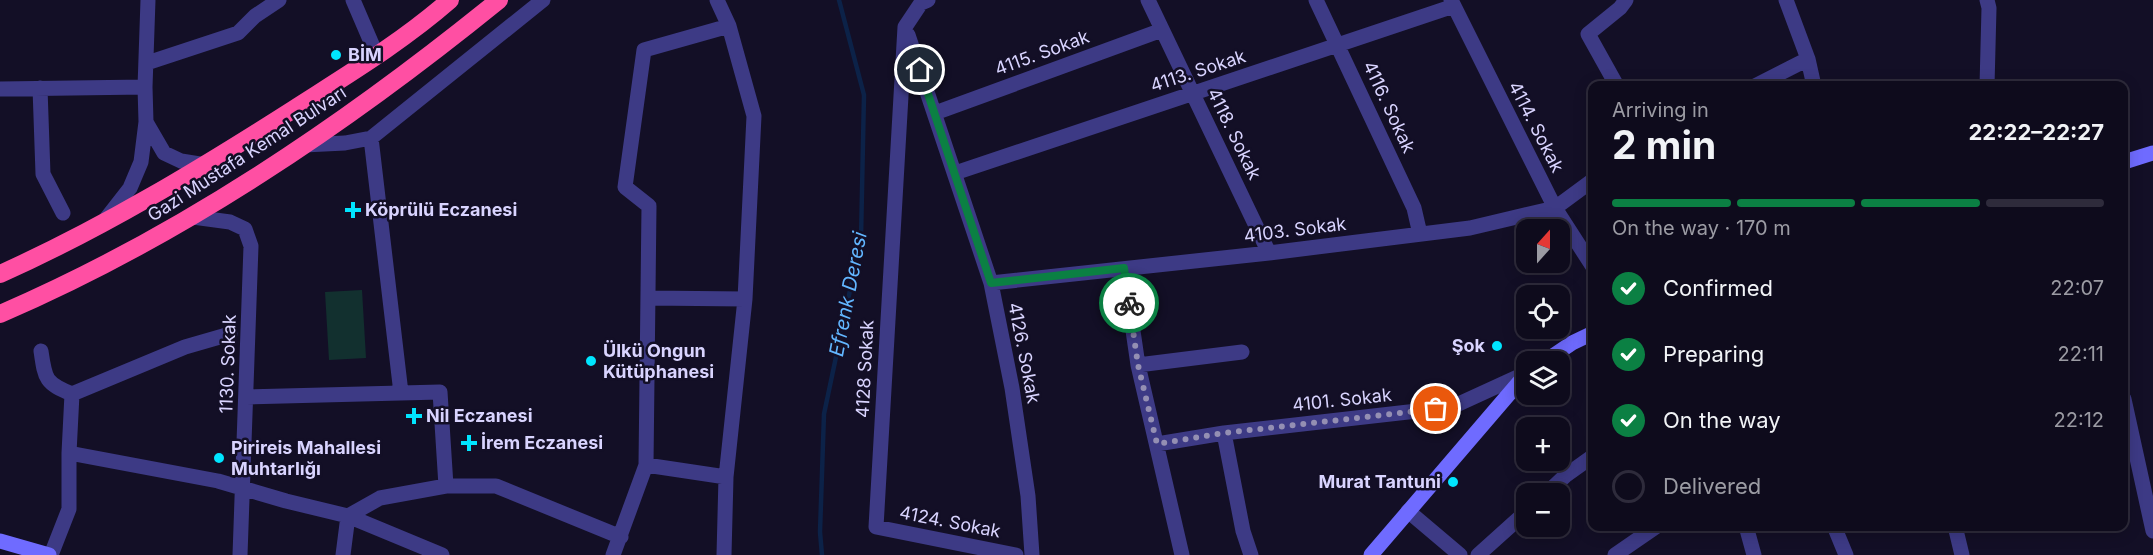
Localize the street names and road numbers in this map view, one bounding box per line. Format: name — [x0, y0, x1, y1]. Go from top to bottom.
street label: 4115. Sokak — [992, 26, 1092, 79]
street label: 4113. Sokak — [1147, 45, 1248, 96]
street label: 4116. Sokak — [1359, 58, 1420, 156]
street label: 4114. Sokak — [1505, 78, 1568, 176]
street label: Gazi Mustafa Kemal Bulvarı — [143, 81, 350, 226]
street label: 4118. Sokak — [1203, 85, 1266, 183]
street label: 4103. Sokak — [1242, 213, 1348, 246]
street label: 4126. Sokak — [1004, 301, 1045, 405]
street label: 1130. Sokak — [215, 314, 240, 414]
street label: 4128 Sokak — [851, 319, 878, 418]
street label: 4101. Sokak — [1291, 384, 1393, 415]
street label: 4124. Sokak — [898, 501, 1003, 542]

